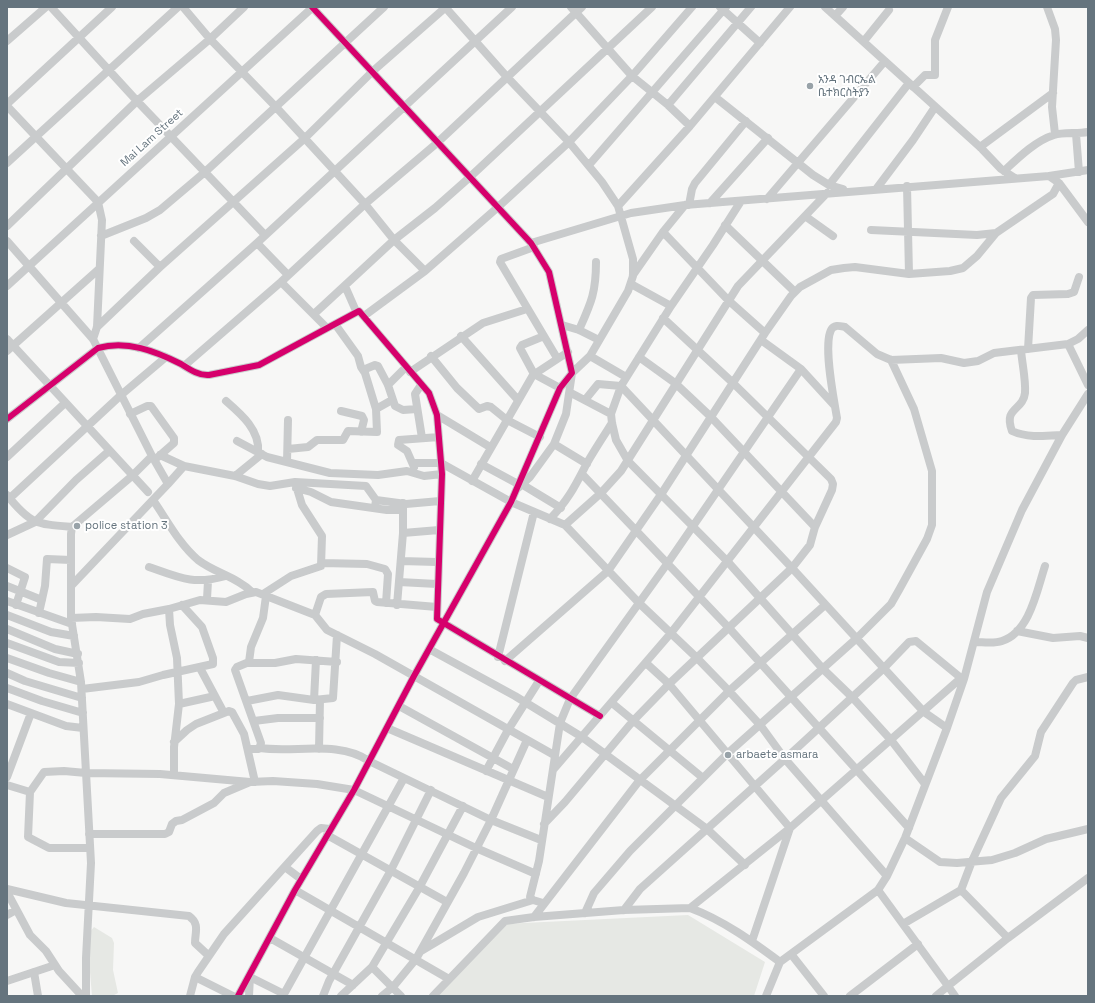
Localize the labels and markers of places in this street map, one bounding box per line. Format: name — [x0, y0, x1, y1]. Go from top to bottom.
place label: አንዳ ገብርኤል ቤተክርስትያን — [818, 73, 875, 99]
marker: አንዳ ገብርኤል ቤተክርስትያን — [805, 81, 815, 91]
place label: police station 3 — [85, 519, 168, 533]
marker: police station 3 — [72, 521, 82, 531]
place label: arbaete asmara — [736, 748, 818, 762]
marker: arbaete asmara — [723, 750, 733, 760]

